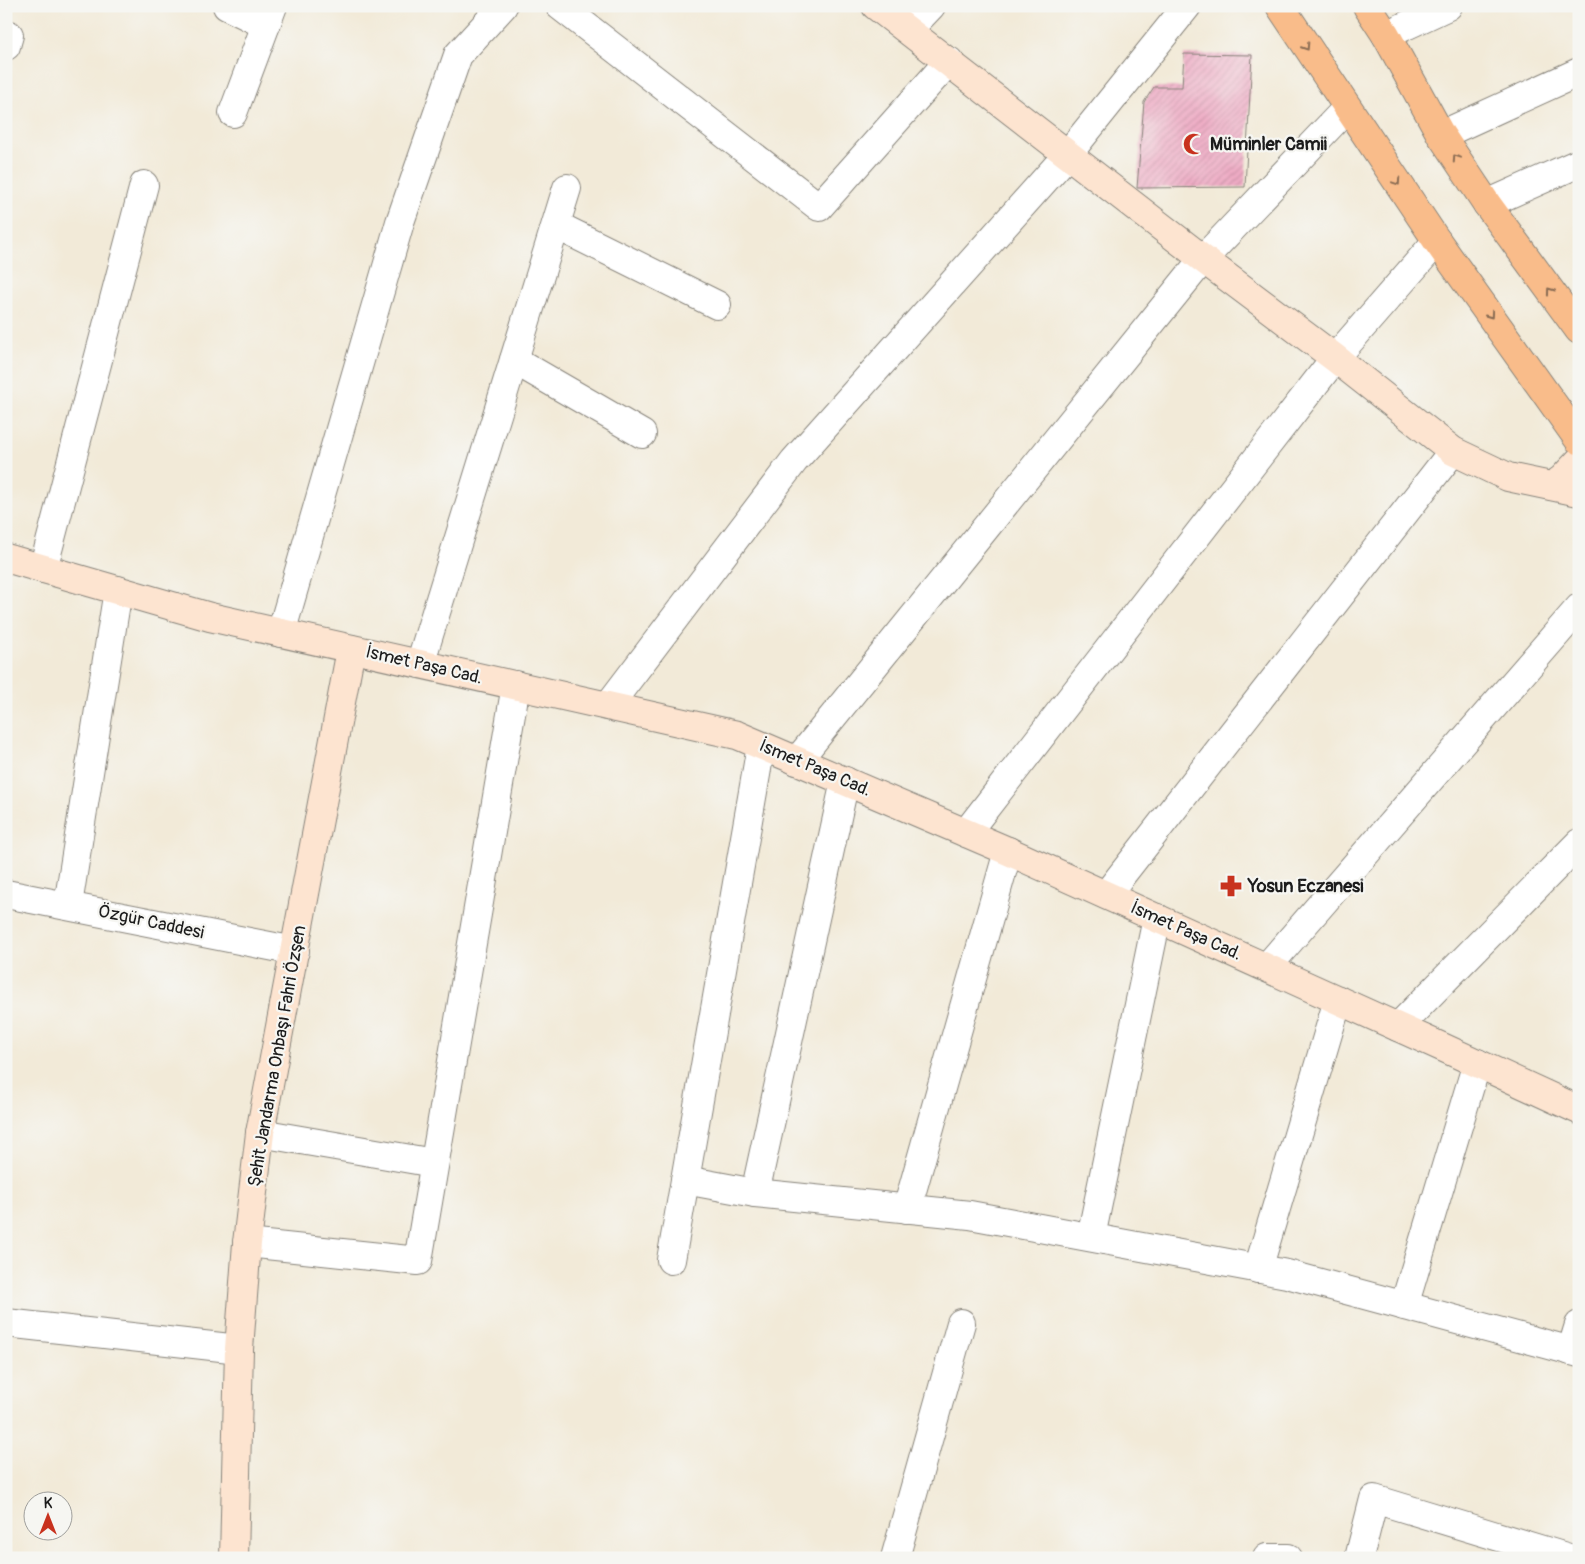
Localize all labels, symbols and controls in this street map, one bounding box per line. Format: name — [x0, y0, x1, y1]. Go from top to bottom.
one-way arrow — [1300, 42, 1310, 51]
mosque icon: Müminler Camii — [1181, 131, 1207, 157]
place label: Müminler Camii — [1210, 133, 1327, 156]
one-way arrow — [1453, 154, 1463, 163]
one-way arrow — [1391, 176, 1400, 186]
one-way arrow — [1547, 287, 1556, 297]
one-way arrow — [1484, 309, 1493, 319]
street label: İsmet Paşa Cad. — [363, 640, 485, 690]
street label: İsmet Paşa Cad. — [756, 734, 874, 802]
pharmacy icon: Yosun Eczanesi — [1218, 873, 1244, 899]
place label: Yosun Eczanesi — [1247, 875, 1363, 898]
street label: İsmet Paşa Cad. — [1127, 896, 1245, 966]
street label: Özgür Caddesi — [96, 900, 206, 944]
street label: Şehit Jandarma Onbaşı Fahri Özşen — [243, 923, 311, 1189]
north arrow — [22, 1492, 72, 1542]
text: K — [44, 1495, 53, 1512]

